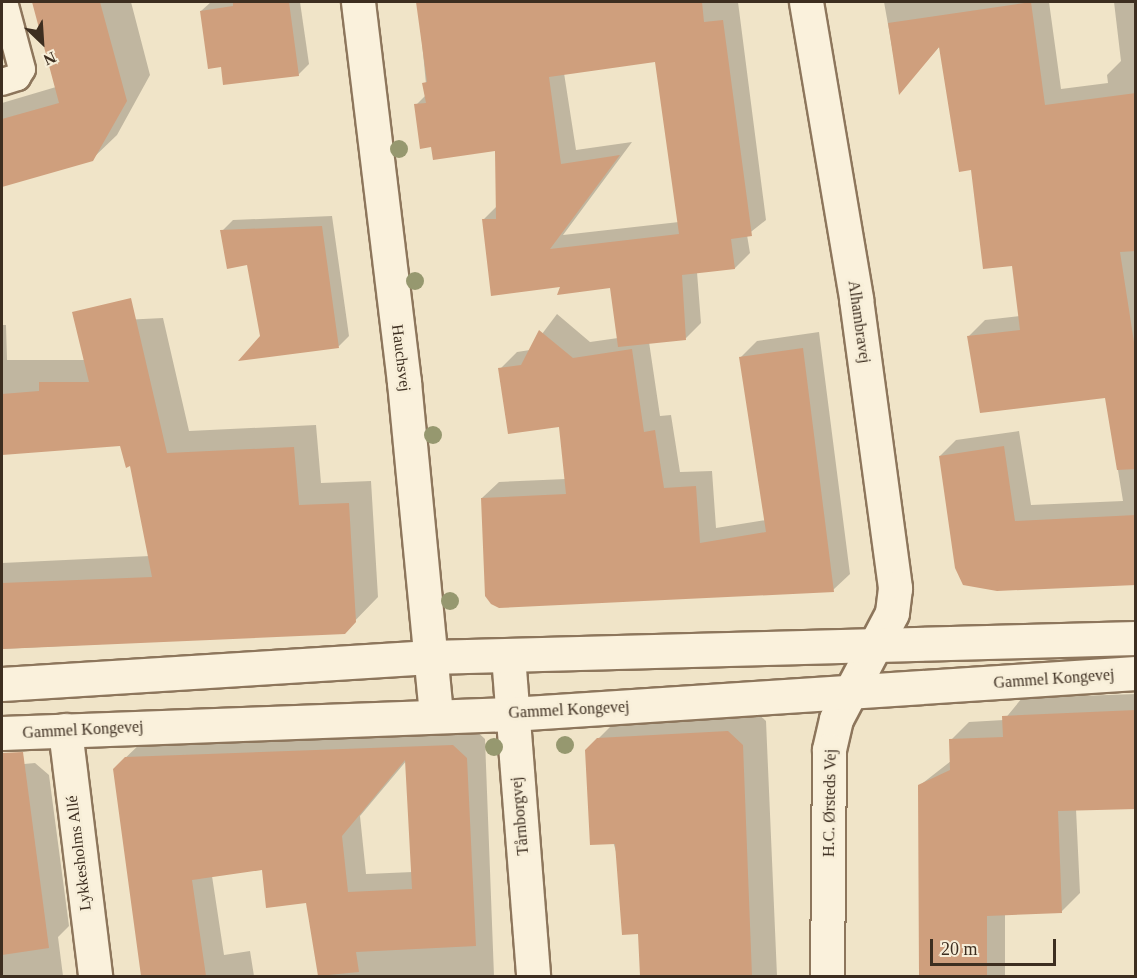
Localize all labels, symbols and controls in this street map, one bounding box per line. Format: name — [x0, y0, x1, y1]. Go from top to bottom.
north arrow — [12, 12, 72, 72]
text: N — [41, 49, 59, 69]
street label: Alhambravej — [844, 279, 874, 365]
street label: Hauchsvej — [387, 323, 415, 393]
street label: Gammel Kongevej — [993, 665, 1115, 693]
street label: Gammel Kongevej — [508, 697, 630, 723]
street label: Gammel Kongevej — [22, 717, 144, 743]
street label: H.C. Ørsteds Vej — [819, 749, 841, 857]
street label: Tårnborgvej — [507, 776, 533, 856]
street label: Lykkesholms Allé — [62, 794, 96, 912]
scale bar — [933, 927, 1059, 965]
text: 20 m — [941, 939, 978, 959]

